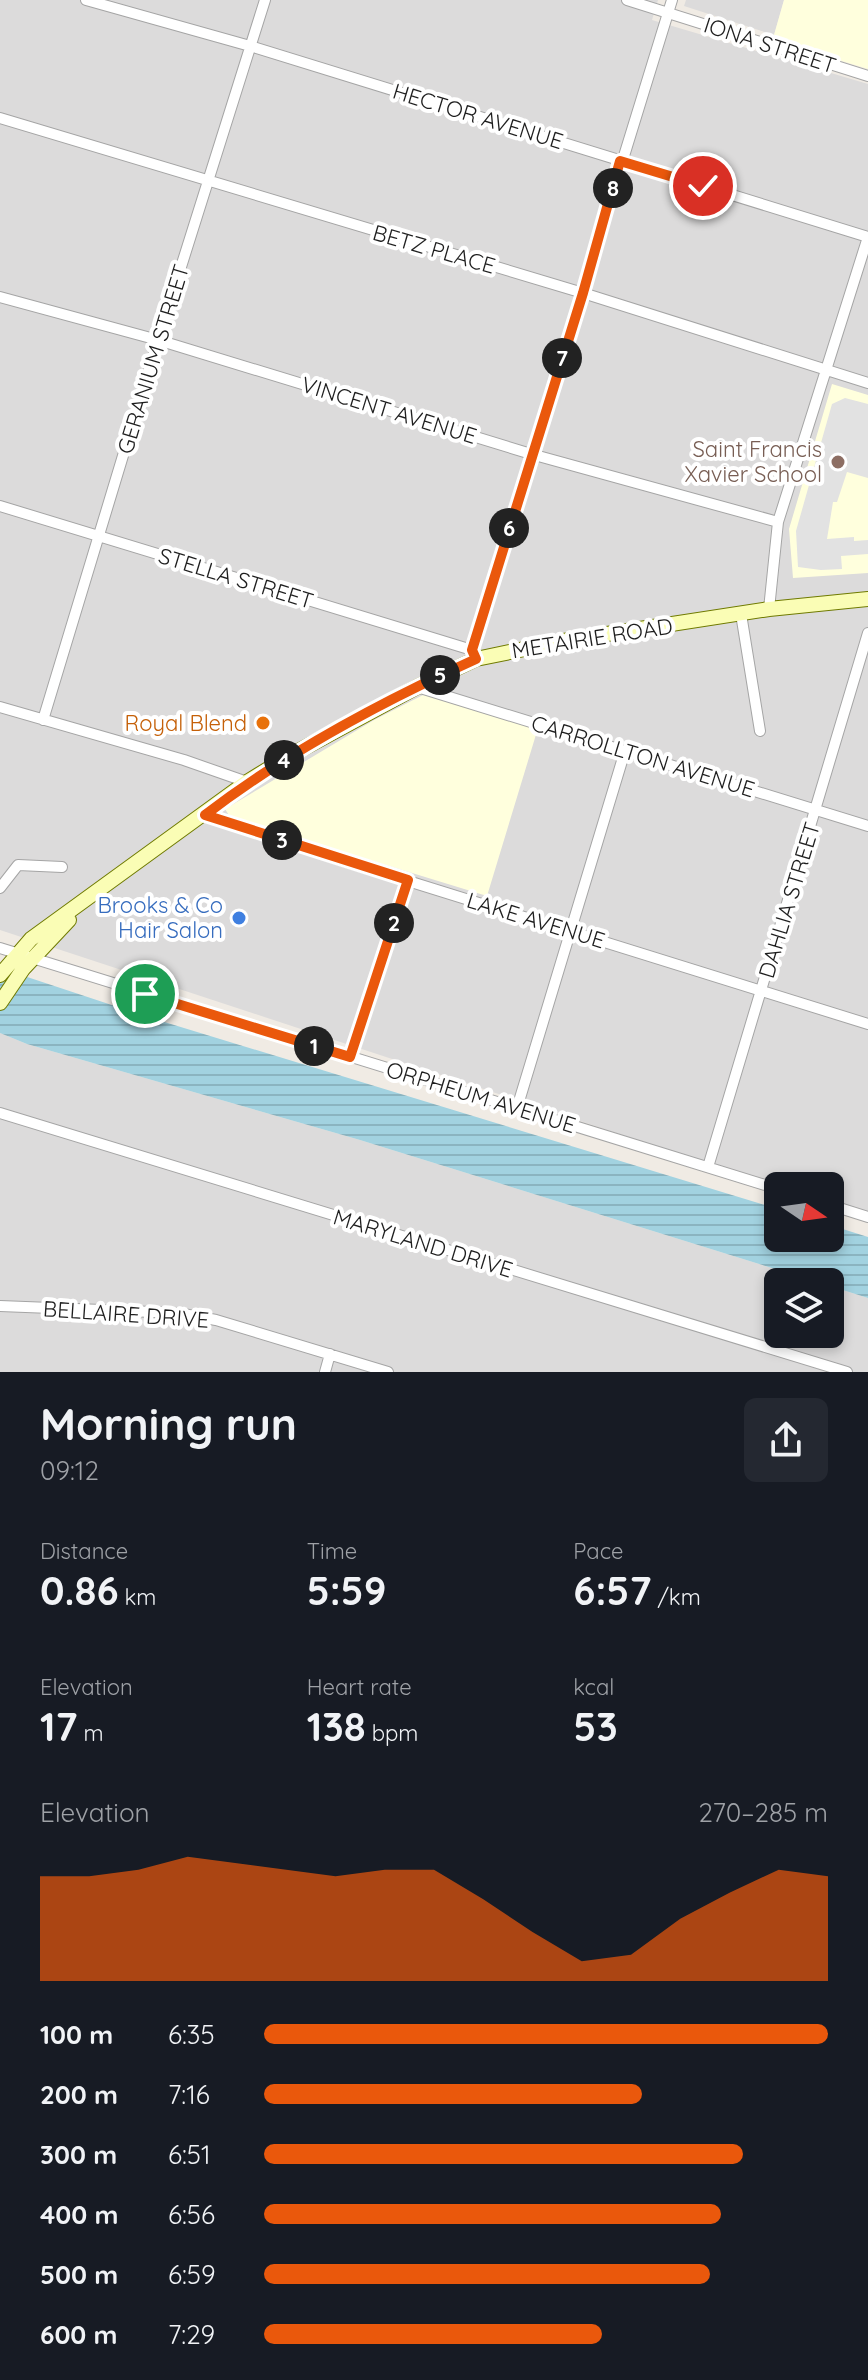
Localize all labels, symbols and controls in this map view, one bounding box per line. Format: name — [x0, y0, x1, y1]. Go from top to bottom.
street label: IONA STREET — [700, 10, 840, 80]
street label: HECTOR AVENUE — [389, 77, 567, 155]
pin — [669, 152, 737, 220]
icon: check — [681, 164, 725, 208]
pin: 8 — [593, 168, 633, 208]
text: 8 — [607, 174, 619, 202]
street label: BETZ PLACE — [370, 218, 498, 280]
street label: GERANIUM STREET — [111, 261, 195, 457]
pin: 7 — [542, 338, 582, 378]
text: 7 — [556, 344, 568, 372]
street label: VINCENT AVENUE — [298, 370, 480, 450]
place label: Saint Francis Xavier School — [684, 435, 822, 488]
marker: Saint Francis Xavier School — [829, 453, 847, 471]
pin: 6 — [489, 508, 529, 548]
text: 6 — [503, 514, 515, 542]
street label: STELLA STREET — [155, 541, 317, 615]
street label: METAIRIE ROAD — [509, 611, 675, 665]
pin: 5 — [420, 655, 460, 695]
text: 5 — [434, 661, 446, 689]
place label: Royal Blend — [125, 709, 247, 737]
street label: CARROLLTON AVENUE — [528, 709, 758, 803]
marker: Royal Blend — [254, 714, 272, 732]
pin: 4 — [264, 740, 304, 780]
text: 4 — [278, 746, 290, 774]
street label: DAHLIA STREET — [752, 818, 826, 982]
pin: 3 — [262, 820, 302, 860]
text: 3 — [276, 826, 288, 854]
street label: LAKE AVENUE — [464, 886, 608, 954]
place label: Brooks & Co Hair Salon — [98, 891, 223, 944]
pin: 2 — [374, 903, 414, 943]
marker: Brooks & Co Hair Salon — [230, 909, 248, 927]
text: 2 — [388, 909, 400, 937]
pin — [111, 960, 179, 1028]
icon: arrive — [123, 972, 167, 1016]
pin: 1 — [294, 1026, 334, 1066]
text: 1 — [310, 1032, 318, 1060]
street label: ORPHEUM AVENUE — [383, 1055, 579, 1139]
north arrow — [764, 1172, 844, 1252]
map controls — [764, 1172, 844, 1348]
street label: MARYLAND DRIVE — [330, 1202, 516, 1284]
button: layers — [764, 1268, 844, 1348]
street label: BELLAIRE DRIVE — [42, 1294, 210, 1334]
text: Morning run — [40, 1396, 297, 1451]
button: share — [744, 1398, 828, 1482]
text: 09:12 — [40, 1454, 99, 1487]
text: Distance — [40, 1537, 128, 1565]
text: Time — [307, 1537, 357, 1565]
text: Pace — [573, 1537, 624, 1565]
text: 0.86 — [40, 1565, 119, 1615]
text: 5:59 — [307, 1565, 386, 1615]
text: 6:57 — [573, 1565, 651, 1615]
text: km — [119, 1583, 156, 1611]
text: /km — [651, 1583, 701, 1611]
text: Elevation — [40, 1673, 133, 1701]
text: Heart rate — [307, 1673, 412, 1701]
text: kcal — [573, 1673, 614, 1701]
text: 17 — [40, 1701, 78, 1751]
text: 138 — [307, 1701, 366, 1751]
text: 53 — [573, 1701, 618, 1751]
text: m — [78, 1719, 104, 1747]
text: bpm — [366, 1719, 418, 1747]
text: Elevation — [40, 1796, 150, 1829]
text: 270–285 m — [699, 1796, 828, 1829]
text: 100 m — [40, 2018, 113, 2051]
text: 6:35 — [168, 2018, 215, 2051]
text: 200 m — [40, 2078, 118, 2111]
text: 7:16 — [168, 2078, 210, 2111]
text: 300 m — [40, 2138, 117, 2171]
text: 6:51 — [168, 2138, 211, 2171]
text: 400 m — [40, 2198, 118, 2231]
text: 6:56 — [168, 2198, 215, 2231]
text: 500 m — [40, 2258, 118, 2291]
text: 6:59 — [168, 2258, 216, 2291]
text: 600 m — [40, 2318, 118, 2351]
text: 7:29 — [168, 2318, 215, 2351]

